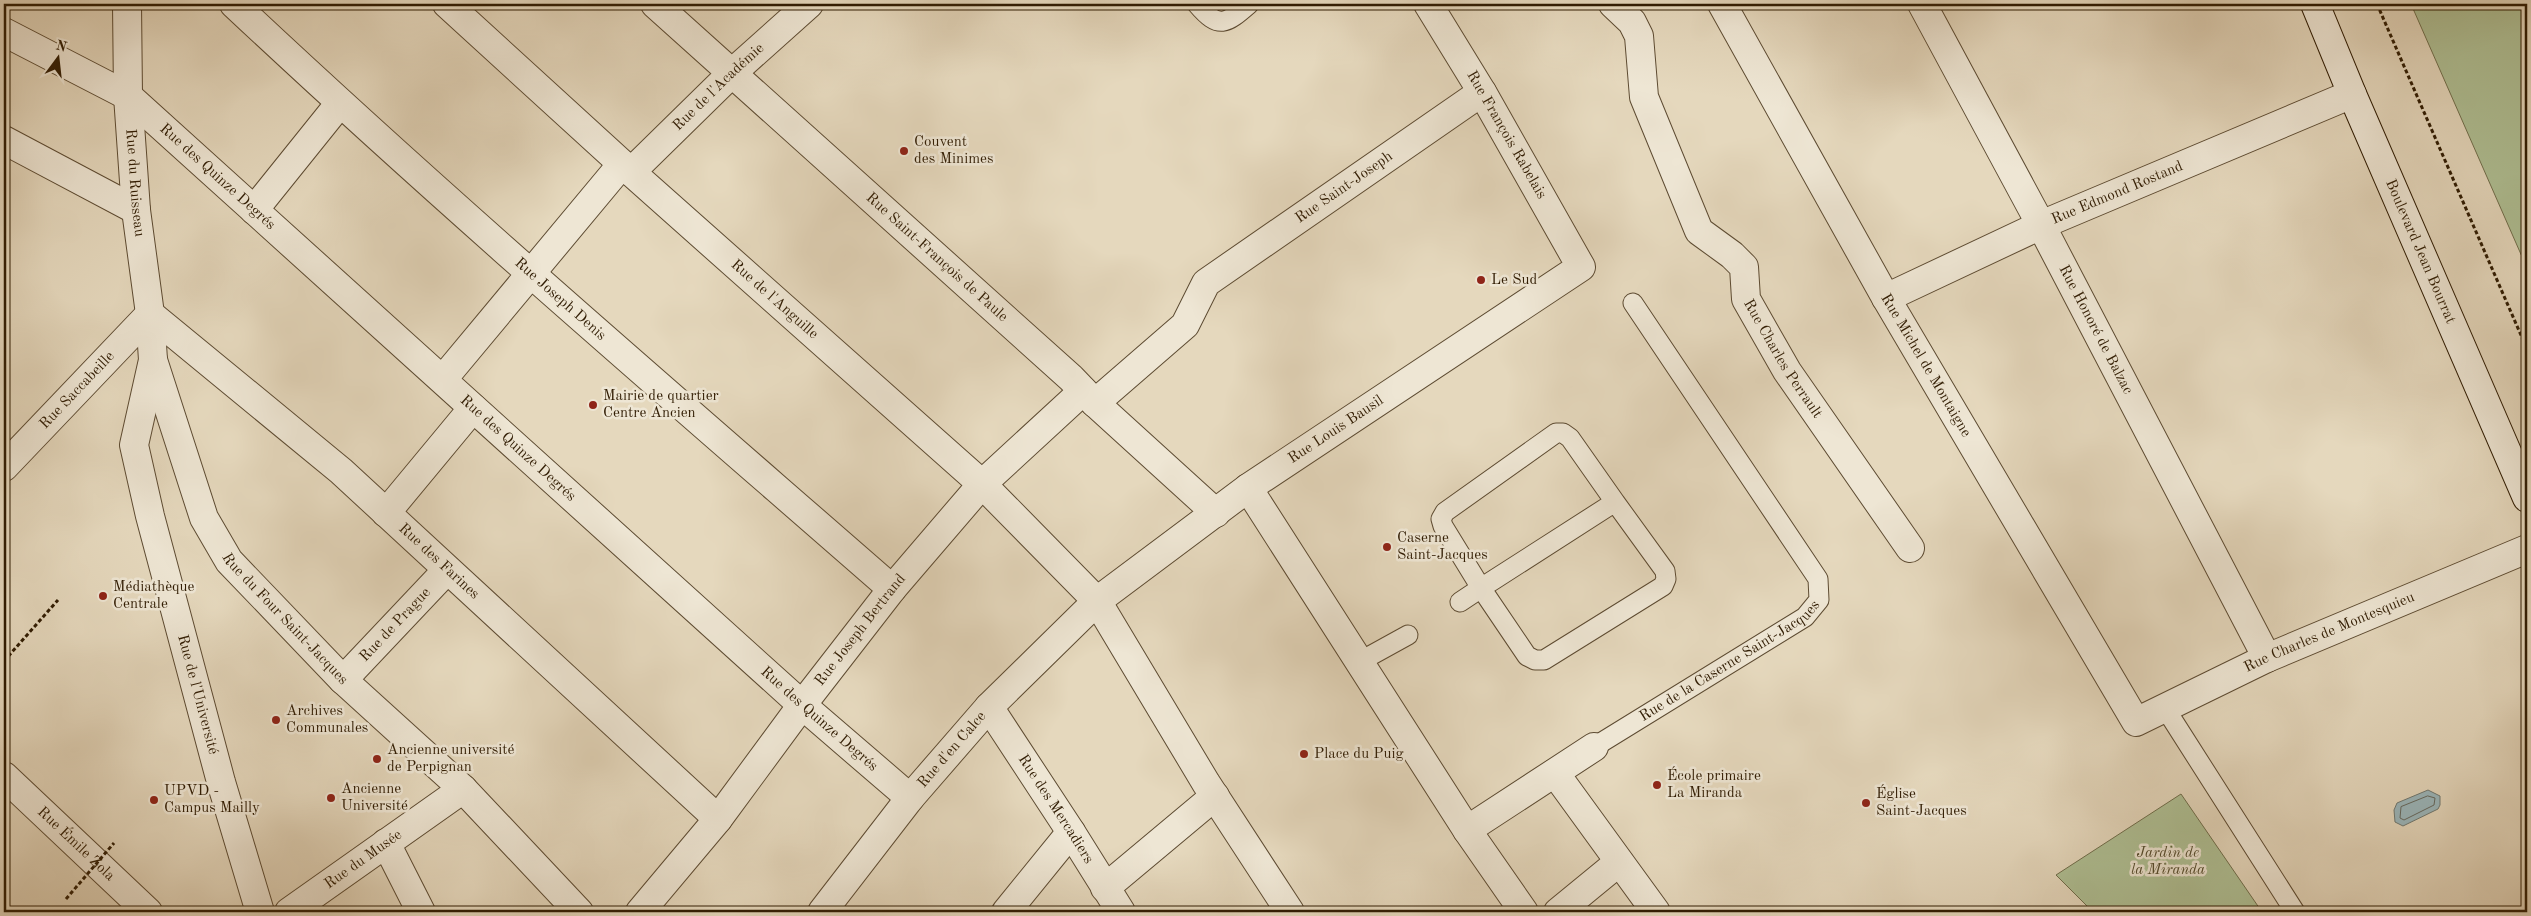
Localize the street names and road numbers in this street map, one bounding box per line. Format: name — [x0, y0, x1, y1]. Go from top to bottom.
street label: Rue de l'Académie — [670, 40, 767, 134]
street label: Rue François Rabelais — [1463, 68, 1549, 202]
street label: Rue des Quinze Degrés — [157, 121, 278, 233]
street label: Rue du Ruisseau — [123, 128, 147, 238]
street label: Rue Saint-Joseph — [1293, 149, 1395, 226]
street label: Rue Edmond Rostand — [2049, 159, 2185, 227]
street label: Boulevard Jean Bourrat — [2382, 177, 2458, 326]
street label: Rue Saint-François de Paule — [863, 190, 1011, 325]
street label: Rue Joseph Denis — [512, 255, 609, 343]
street label: Rue de l'Anguille — [728, 257, 821, 342]
street label: Rue Honoré de Balzac — [2056, 263, 2136, 397]
street label: Rue Michel de Montaigne — [1878, 291, 1974, 440]
street label: Rue Charles Perrault — [1740, 297, 1825, 421]
street label: Rue Saccabeille — [37, 349, 117, 432]
street label: Rue des Quinze Degrés — [457, 392, 579, 504]
street label: Rue Louis Bausil — [1286, 393, 1386, 466]
street label: Rue des Farines — [396, 521, 482, 602]
street label: Rue du Four Saint-Jacques — [219, 551, 351, 688]
street label: Rue Joseph Bertrand — [812, 571, 909, 689]
street label: Rue de Prague — [357, 585, 434, 665]
street label: Rue Charles de Montesquieu — [2242, 590, 2417, 675]
street label: Rue de la Caserne Saint-Jacques — [1637, 598, 1823, 724]
street label: Rue de l'Université — [174, 633, 221, 756]
street label: Rue des Quinze Degrés — [758, 664, 880, 774]
street label: Rue d'en Calce — [915, 709, 989, 791]
street label: Rue des Mercadiers — [1015, 752, 1096, 866]
street label: Rue Émile Zola — [34, 804, 118, 884]
street label: Rue du Musée — [322, 827, 405, 892]

